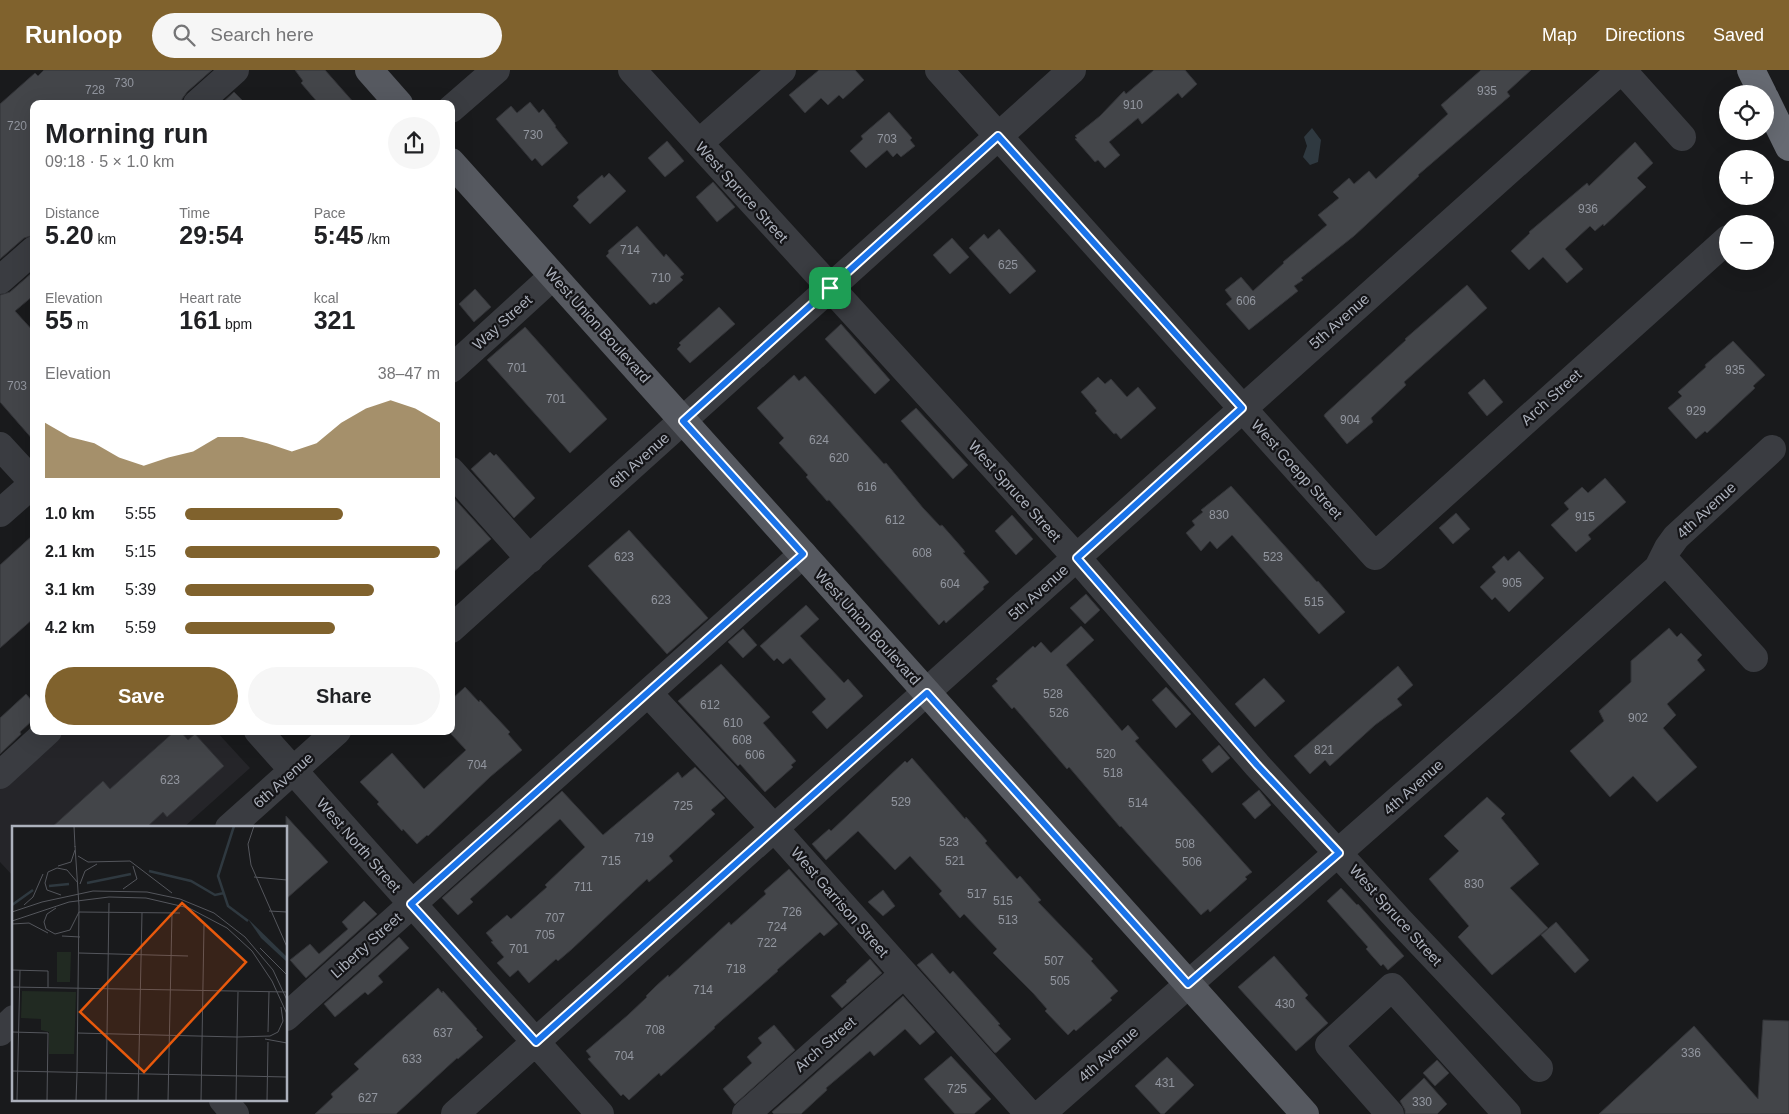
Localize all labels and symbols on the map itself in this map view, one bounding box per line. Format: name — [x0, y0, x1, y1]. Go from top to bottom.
house number: 730 — [114, 76, 134, 90]
house number: 728 — [85, 83, 105, 97]
house number: 935 — [1477, 84, 1497, 98]
house number: 910 — [1123, 98, 1143, 112]
house number: 720 — [7, 119, 27, 133]
house number: 730 — [523, 128, 543, 142]
house number: 703 — [877, 132, 897, 146]
street label: West Spruce Street — [692, 138, 792, 247]
house number: 936 — [1578, 202, 1598, 216]
house number: 714 — [620, 243, 640, 257]
house number: 625 — [998, 258, 1018, 272]
street label: West Union Boulevard — [542, 264, 654, 386]
pin — [809, 267, 851, 309]
house number: 710 — [651, 271, 671, 285]
street label: Way Street — [469, 290, 536, 353]
street label: 5th Avenue — [1306, 290, 1372, 352]
house number: 606 — [1236, 294, 1256, 308]
house number: 701 — [507, 361, 527, 375]
house number: 935 — [1725, 363, 1745, 377]
street label: Arch Street — [1517, 365, 1585, 428]
house number: 703 — [7, 379, 27, 393]
house number: 701 — [546, 392, 566, 406]
house number: 929 — [1686, 404, 1706, 418]
house number: 904 — [1340, 413, 1360, 427]
street label: West Goepp Street — [1248, 416, 1346, 523]
street label: 6th Avenue — [606, 429, 672, 491]
house number: 624 — [809, 433, 829, 447]
street label: West Spruce Street — [965, 437, 1065, 546]
house number: 620 — [829, 451, 849, 465]
street label: 4th Avenue — [1673, 478, 1739, 542]
house number: 616 — [857, 480, 877, 494]
house number: 830 — [1209, 508, 1229, 522]
house number: 915 — [1575, 510, 1595, 524]
house number: 612 — [885, 513, 905, 527]
house number: 608 — [912, 546, 932, 560]
house number: 623 — [614, 550, 634, 564]
house number: 523 — [1263, 550, 1283, 564]
street label: 5th Avenue — [1005, 561, 1071, 623]
street label: West Union Boulevard — [812, 566, 924, 688]
house number: 905 — [1502, 576, 1522, 590]
house number: 604 — [940, 577, 960, 591]
house number: 623 — [651, 593, 671, 607]
house number: 515 — [1304, 595, 1324, 609]
house number: 528 — [1043, 687, 1063, 701]
house number: 612 — [700, 698, 720, 712]
house number: 526 — [1049, 706, 1069, 720]
house number: 902 — [1628, 711, 1648, 725]
house number: 610 — [723, 716, 743, 730]
house number: 608 — [732, 733, 752, 747]
house number: 821 — [1314, 743, 1334, 757]
house number: 520 — [1096, 747, 1116, 761]
house number: 606 — [745, 748, 765, 762]
street label: 6th Avenue — [250, 749, 316, 811]
street label: 4th Avenue — [1380, 756, 1446, 818]
house number: 704 — [467, 758, 487, 772]
house number: 518 — [1103, 766, 1123, 780]
house number: 623 — [160, 773, 180, 787]
street label: West North Street — [314, 795, 405, 896]
house number: 529 — [891, 795, 911, 809]
house number: 514 — [1128, 796, 1148, 810]
house number: 725 — [673, 799, 693, 813]
inset map — [12, 826, 288, 1102]
house number: 719 — [634, 831, 654, 845]
house number: 523 — [939, 835, 959, 849]
house number: 508 — [1175, 837, 1195, 851]
street label: West Garrison Street — [788, 844, 893, 961]
house number: 715 — [601, 854, 621, 868]
house number: 521 — [945, 854, 965, 868]
house number: 506 — [1182, 855, 1202, 869]
street label: West Spruce Street — [1346, 861, 1446, 970]
house number: 830 — [1464, 877, 1484, 891]
house number: 711 — [573, 880, 593, 894]
house number: 517 — [967, 887, 987, 901]
house number: 515 — [993, 894, 1013, 908]
house number: 726 — [782, 905, 802, 919]
street label: Liberty Street — [327, 908, 405, 981]
house number: 707 — [545, 911, 565, 925]
house number: 513 — [998, 913, 1018, 927]
house number: 724 — [767, 920, 787, 934]
house number: 705 — [535, 928, 555, 942]
house number: 722 — [757, 936, 777, 950]
house number: 701 — [509, 942, 529, 956]
house number: 507 — [1044, 954, 1064, 968]
house number: 718 — [726, 962, 746, 976]
house number: 505 — [1050, 974, 1070, 988]
house number: 714 — [693, 983, 713, 997]
house number: 430 — [1275, 997, 1295, 1011]
street label: Arch Street — [791, 1012, 860, 1075]
house number: 708 — [645, 1023, 665, 1037]
street label: 4th Avenue — [1075, 1023, 1141, 1085]
house number: 637 — [433, 1026, 453, 1040]
house number: 336 — [1681, 1046, 1701, 1060]
house number: 704 — [614, 1049, 634, 1063]
house number: 633 — [402, 1052, 422, 1066]
house number: 431 — [1155, 1076, 1175, 1090]
house number: 725 — [947, 1082, 967, 1096]
house number: 627 — [358, 1091, 378, 1105]
house number: 330 — [1412, 1095, 1432, 1109]

